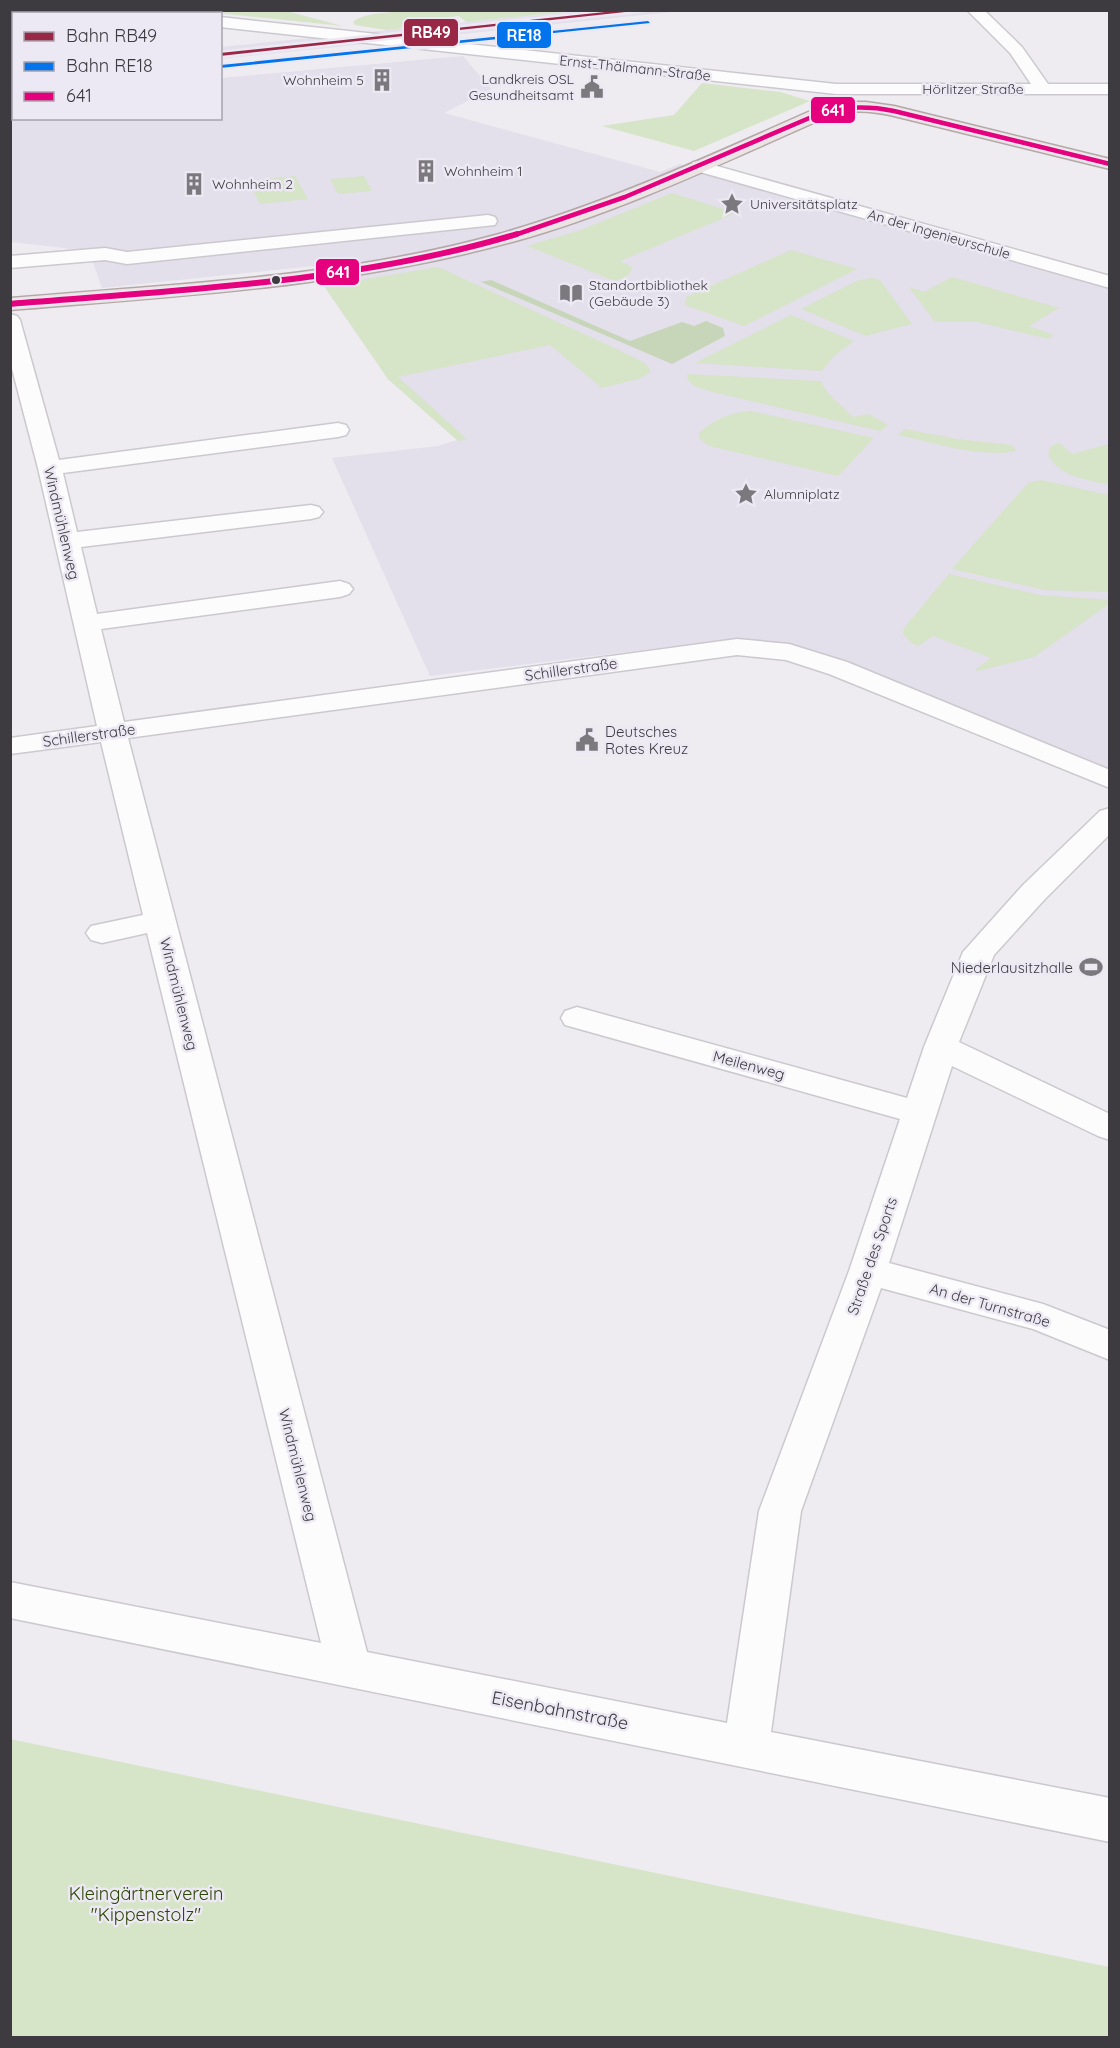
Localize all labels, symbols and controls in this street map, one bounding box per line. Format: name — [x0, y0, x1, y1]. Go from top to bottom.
legend — [12, 12, 222, 120]
line badge: RB49 — [403, 18, 459, 47]
line badge: RE18 — [496, 21, 552, 49]
text: RB49 — [411, 22, 451, 42]
text: Bahn RB49 — [66, 24, 157, 47]
text: RE18 — [506, 25, 542, 45]
street label: Ernst-Thälmann-Straße — [559, 51, 712, 85]
text: Bahn RE18 — [66, 54, 153, 77]
building icon: Wohnheim 5 — [369, 67, 395, 93]
place label: Landkreis OSL Gesundheitsamt — [469, 70, 575, 104]
place label: Wohnheim 5 — [283, 71, 364, 89]
public building icon: Landkreis OSL Gesundheitsamt — [579, 74, 605, 100]
street label: Hörlitzer Straße — [922, 80, 1024, 98]
text: 641 — [66, 84, 92, 107]
line badge: 641 — [810, 96, 856, 124]
text: 641 — [821, 100, 845, 120]
building icon: Wohnheim 1 — [413, 158, 439, 184]
place label: Wohnheim 1 — [444, 162, 522, 180]
building icon: Wohnheim 2 — [181, 171, 207, 197]
place label: Wohnheim 2 — [212, 175, 293, 193]
place icon: Universitätsplatz — [719, 191, 745, 217]
place label: Universitätsplatz — [750, 195, 858, 213]
street label: An der Ingenieurschule — [866, 205, 1013, 263]
line badge: 641 — [315, 258, 360, 286]
text: 641 — [326, 262, 350, 282]
unlabelled marker — [270, 274, 282, 286]
place label: Standortbibliothek (Gebäude 3) — [589, 276, 708, 310]
library icon: Standortbibliothek (Gebäude 3) — [558, 280, 584, 306]
street label: Windmühlenweg — [40, 465, 84, 581]
place icon: Alumniplatz — [733, 481, 759, 507]
place label: Alumniplatz — [764, 485, 840, 503]
street label: Schillerstraße — [523, 653, 619, 685]
street label: Schillerstraße — [41, 719, 137, 751]
place label: Deutsches Rotes Kreuz — [605, 722, 688, 758]
public building icon: Deutsches Rotes Kreuz — [574, 727, 600, 753]
street label: Windmühlenweg — [156, 936, 202, 1052]
sports icon: Niederlausitzhalle — [1078, 954, 1104, 980]
place label: Niederlausitzhalle — [951, 958, 1073, 977]
street label: Meilenweg — [711, 1046, 787, 1084]
street label: Straße des Sports — [843, 1195, 901, 1317]
street label: An der Turnstraße — [928, 1279, 1052, 1331]
street label: Windmühlenweg — [275, 1407, 321, 1523]
street label: Eisenbahnstraße — [490, 1685, 630, 1735]
park label: Kleingärtnerverein "Kippenstolz" — [69, 1882, 223, 1926]

